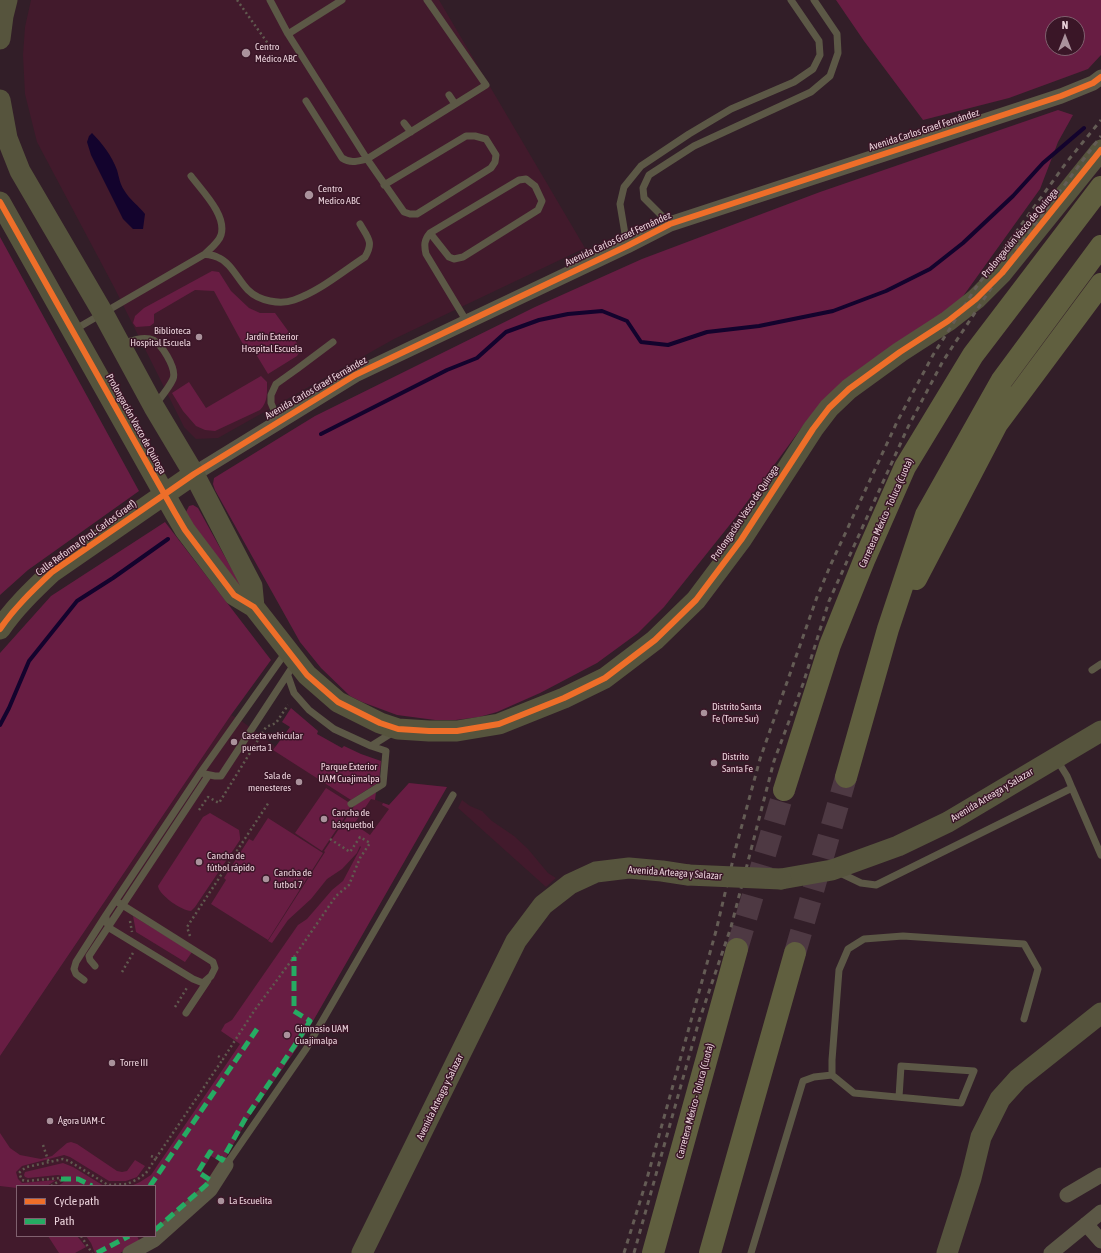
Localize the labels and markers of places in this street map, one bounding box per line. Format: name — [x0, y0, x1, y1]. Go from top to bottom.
place label: Centro Médico ABC — [255, 41, 297, 64]
marker: Centro Médico ABC — [240, 47, 252, 59]
place label: Centro Medico ABC — [318, 183, 360, 206]
marker: Centro Medico ABC — [303, 189, 315, 201]
place label: Biblioteca Hospital Escuela — [130, 325, 191, 348]
marker: Biblioteca Hospital Escuela — [194, 332, 204, 342]
place label: Distrito Santa Fe (Torre Sur) — [712, 701, 762, 724]
marker: Distrito Santa Fe (Torre Sur) — [699, 708, 709, 718]
place label: Caseta vehicular puerta 1 — [242, 730, 303, 754]
marker: Caseta vehicular puerta 1 — [229, 737, 239, 747]
place label: Distrito Santa Fe — [722, 751, 753, 774]
marker: Distrito Santa Fe — [709, 758, 719, 768]
place label: Sala de menesteres — [248, 770, 291, 794]
marker: Sala de menesteres — [294, 777, 304, 787]
place label: Cancha de básquetbol — [332, 807, 374, 830]
marker: Cancha de básquetbol — [319, 814, 329, 824]
place label: Cancha de fútbol rápido — [207, 850, 255, 874]
marker: Cancha de fútbol rápido — [194, 857, 204, 867]
place label: Cancha de futbol 7 — [274, 867, 312, 890]
marker: Cancha de futbol 7 — [261, 874, 271, 884]
place label: Gimnasio UAM Cuajimalpa — [295, 1023, 349, 1046]
marker: Gimnasio UAM Cuajimalpa — [282, 1030, 292, 1040]
place label: Torre III — [120, 1057, 148, 1069]
marker: Torre III — [107, 1058, 117, 1068]
place label: Ágora UAM-C — [58, 1115, 105, 1127]
marker: Ágora UAM-C — [45, 1116, 55, 1126]
place label: La Escuelita — [229, 1195, 272, 1207]
marker: La Escuelita — [216, 1196, 226, 1206]

